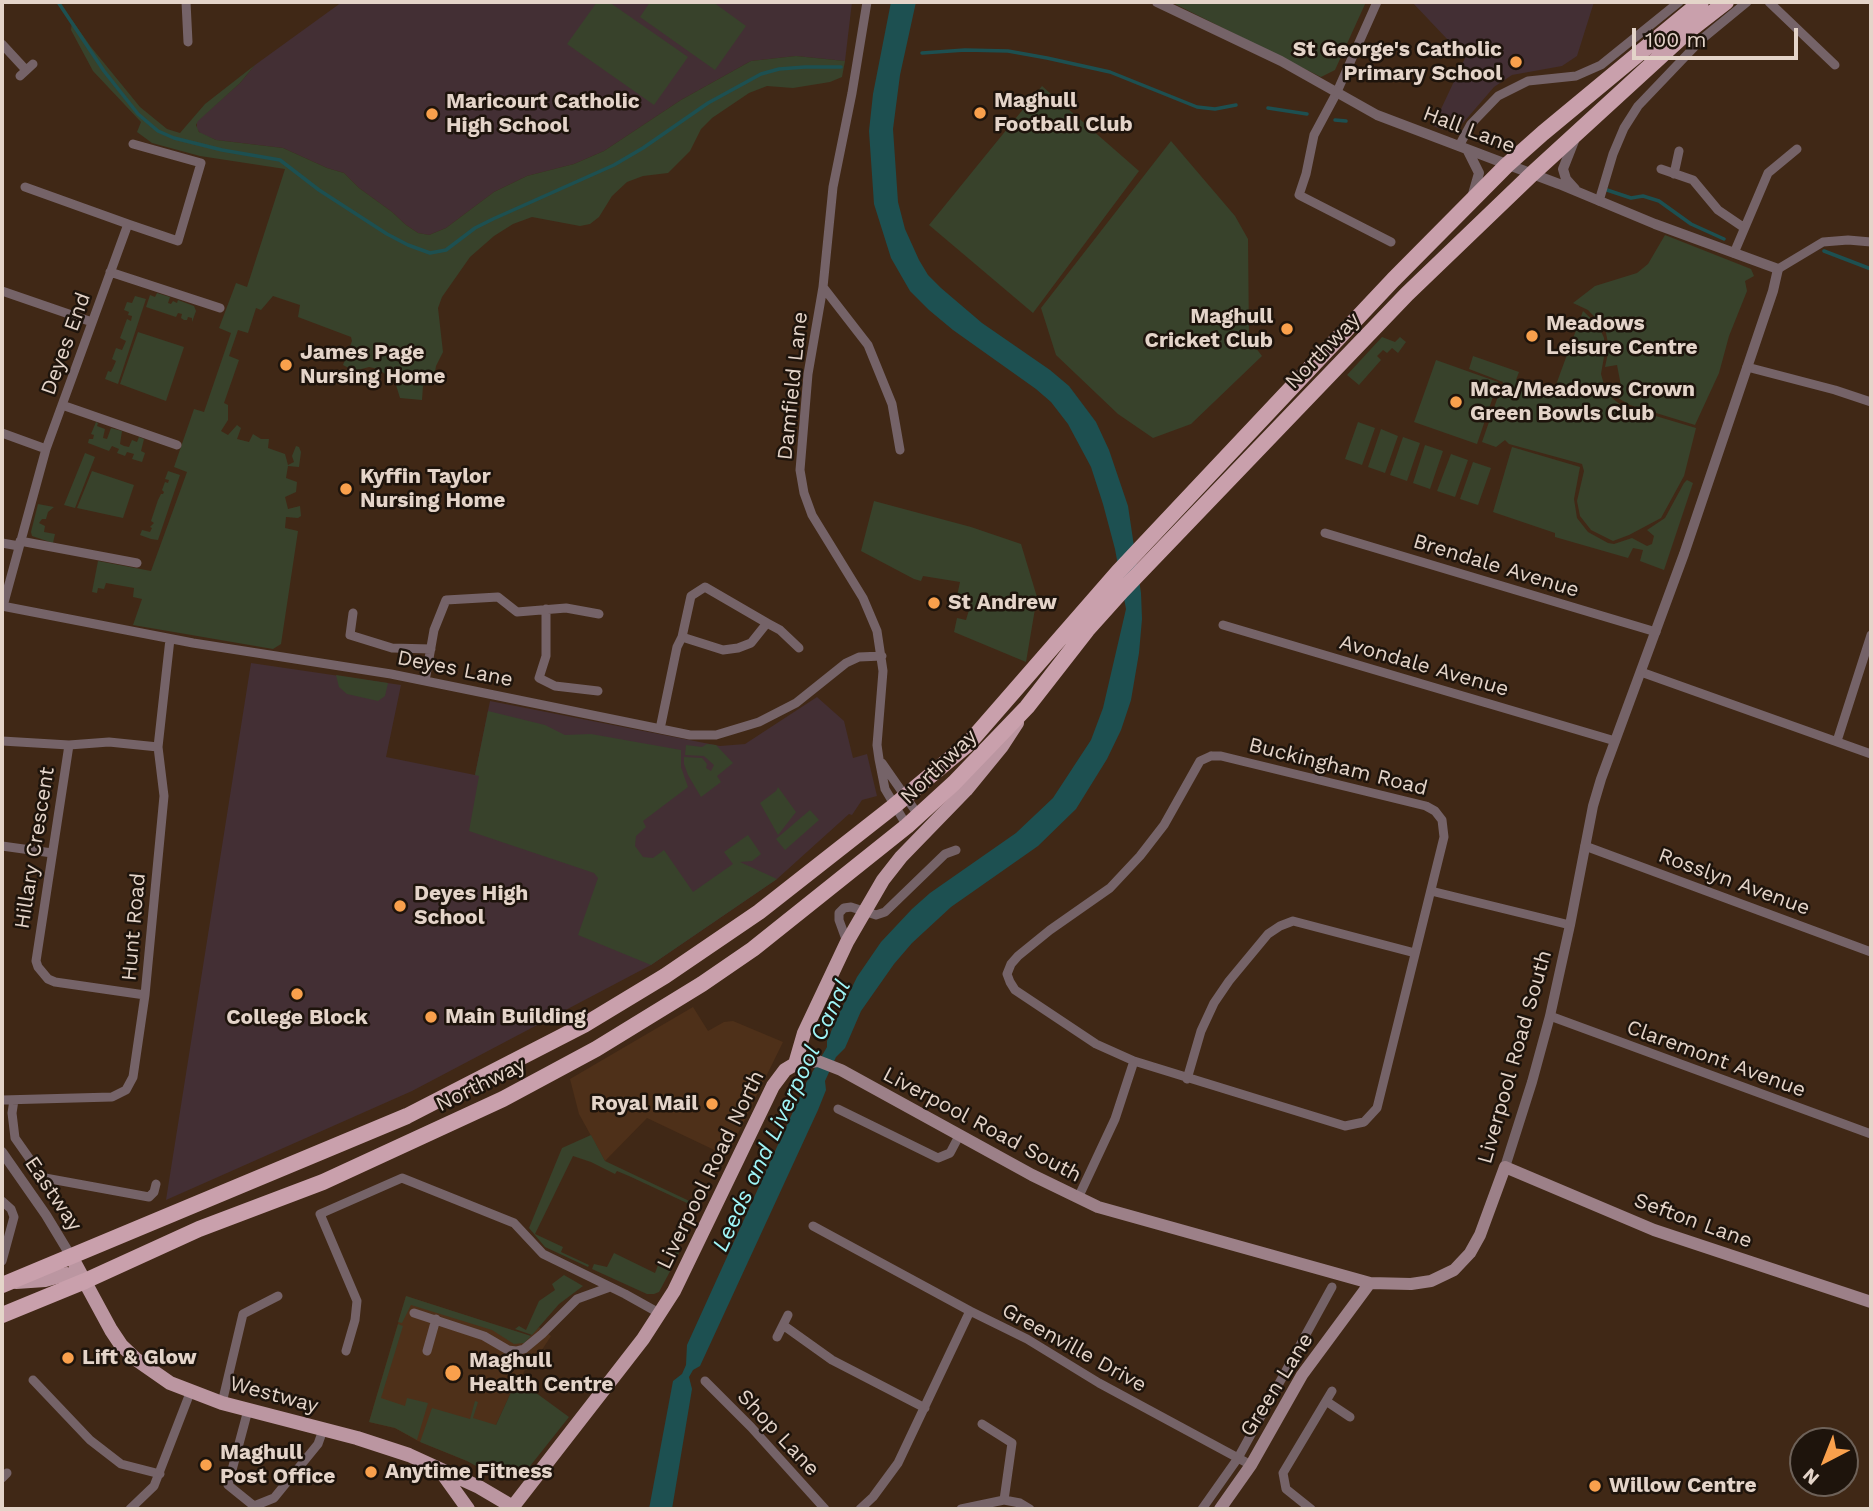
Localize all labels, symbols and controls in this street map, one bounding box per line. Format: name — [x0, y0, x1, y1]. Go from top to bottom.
scale bar — [1635, 14, 1801, 58]
text: 100 m — [1645, 27, 1707, 52]
place label: St George's Catholic Primary School — [1293, 37, 1502, 87]
marker: St George's Catholic Primary School — [1508, 54, 1524, 70]
place label: Maghull Football Club — [994, 88, 1133, 138]
place label: Maricourt Catholic High School — [446, 89, 640, 139]
street label: Hall Lane — [1419, 101, 1519, 159]
marker: Maghull Football Club — [972, 105, 988, 121]
marker: Maricourt Catholic High School — [424, 106, 440, 122]
street label: Deyes End — [36, 289, 96, 399]
place label: Maghull Cricket Club — [1145, 304, 1273, 354]
street label: Northway — [1280, 307, 1366, 395]
street label: Damfield Lane — [773, 311, 813, 461]
place label: Meadows Leisure Centre — [1546, 311, 1698, 361]
marker: Maghull Cricket Club — [1279, 321, 1295, 337]
marker: Meadows Leisure Centre — [1524, 328, 1540, 344]
place label: James Page Nursing Home — [300, 340, 445, 390]
marker: James Page Nursing Home — [278, 357, 294, 373]
place label: Mca/Meadows Crown Green Bowls Club — [1470, 377, 1695, 427]
marker: Mca/Meadows Crown Green Bowls Club — [1448, 394, 1464, 410]
place label: Kyffin Taylor Nursing Home — [360, 464, 505, 514]
marker: Kyffin Taylor Nursing Home — [338, 481, 354, 497]
street label: Brendale Avenue — [1410, 529, 1582, 603]
place label: St Andrew — [948, 590, 1057, 616]
marker: St Andrew — [926, 595, 942, 611]
street label: Avondale Avenue — [1337, 630, 1511, 702]
street label: Deyes Lane — [395, 645, 515, 693]
street label: Northway — [895, 724, 983, 810]
street label: Buckingham Road — [1246, 733, 1430, 801]
street label: Hillary Crescent — [10, 765, 60, 931]
street label: Rosslyn Avenue — [1655, 843, 1813, 921]
street label: Hunt Road — [117, 872, 151, 982]
place label: Deyes High School — [414, 881, 528, 931]
marker: Deyes High School — [392, 898, 408, 914]
street label: Liverpool Road South — [1472, 947, 1558, 1167]
water label: Leeds and Liverpool Canal — [707, 976, 857, 1256]
marker: College Block — [289, 986, 305, 1002]
place label: Main Building — [445, 1004, 586, 1030]
place label: College Block — [226, 1005, 368, 1031]
marker: Main Building — [423, 1009, 439, 1025]
street label: Claremont Avenue — [1623, 1015, 1809, 1103]
street label: Northway — [432, 1052, 530, 1118]
street label: Liverpool Road South — [879, 1062, 1085, 1188]
street label: Liverpool Road North — [652, 1067, 770, 1273]
place label: Royal Mail — [591, 1091, 698, 1117]
marker: Royal Mail — [704, 1096, 720, 1112]
street label: Eastway — [19, 1152, 87, 1236]
street label: Sefton Lane — [1631, 1188, 1755, 1254]
street label: Greenville Drive — [997, 1298, 1151, 1398]
street label: Green Lane — [1235, 1329, 1319, 1441]
place label: Lift & Glow — [82, 1345, 197, 1371]
place label: Maghull Health Centre — [469, 1348, 613, 1398]
marker: Lift & Glow — [60, 1350, 76, 1366]
marker: Maghull Health Centre — [443, 1363, 463, 1383]
street label: Westway — [227, 1371, 321, 1419]
street label: Shop Lane — [732, 1385, 824, 1481]
north arrow — [1789, 1427, 1859, 1497]
place label: Maghull Post Office — [220, 1440, 335, 1490]
marker: Maghull Post Office — [198, 1457, 214, 1473]
place label: Anytime Fitness — [385, 1459, 553, 1485]
text: N — [1798, 1463, 1824, 1490]
marker: Anytime Fitness — [363, 1464, 379, 1480]
place label: Willow Centre — [1609, 1473, 1757, 1499]
marker: Willow Centre — [1587, 1478, 1603, 1494]

